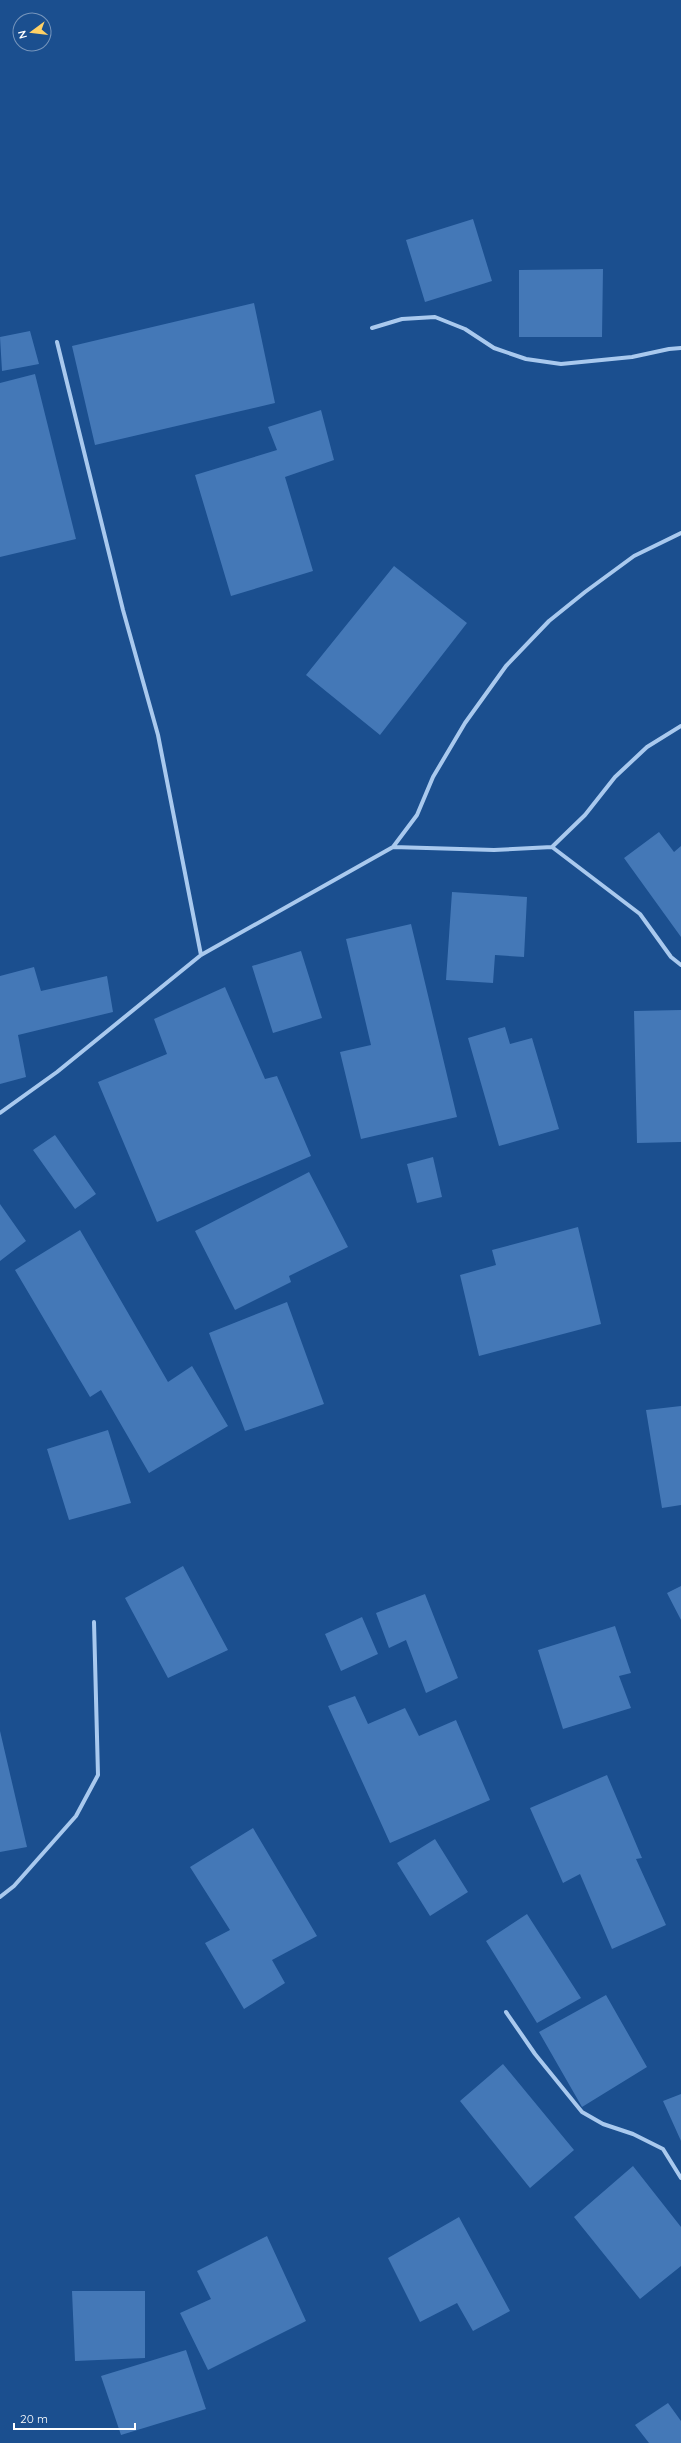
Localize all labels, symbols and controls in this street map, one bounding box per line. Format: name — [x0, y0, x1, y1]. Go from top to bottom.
north arrow — [12, 12, 52, 52]
text: N — [15, 29, 30, 40]
scale bar — [14, 2405, 135, 2431]
text: 20 m — [20, 2411, 48, 2426]

